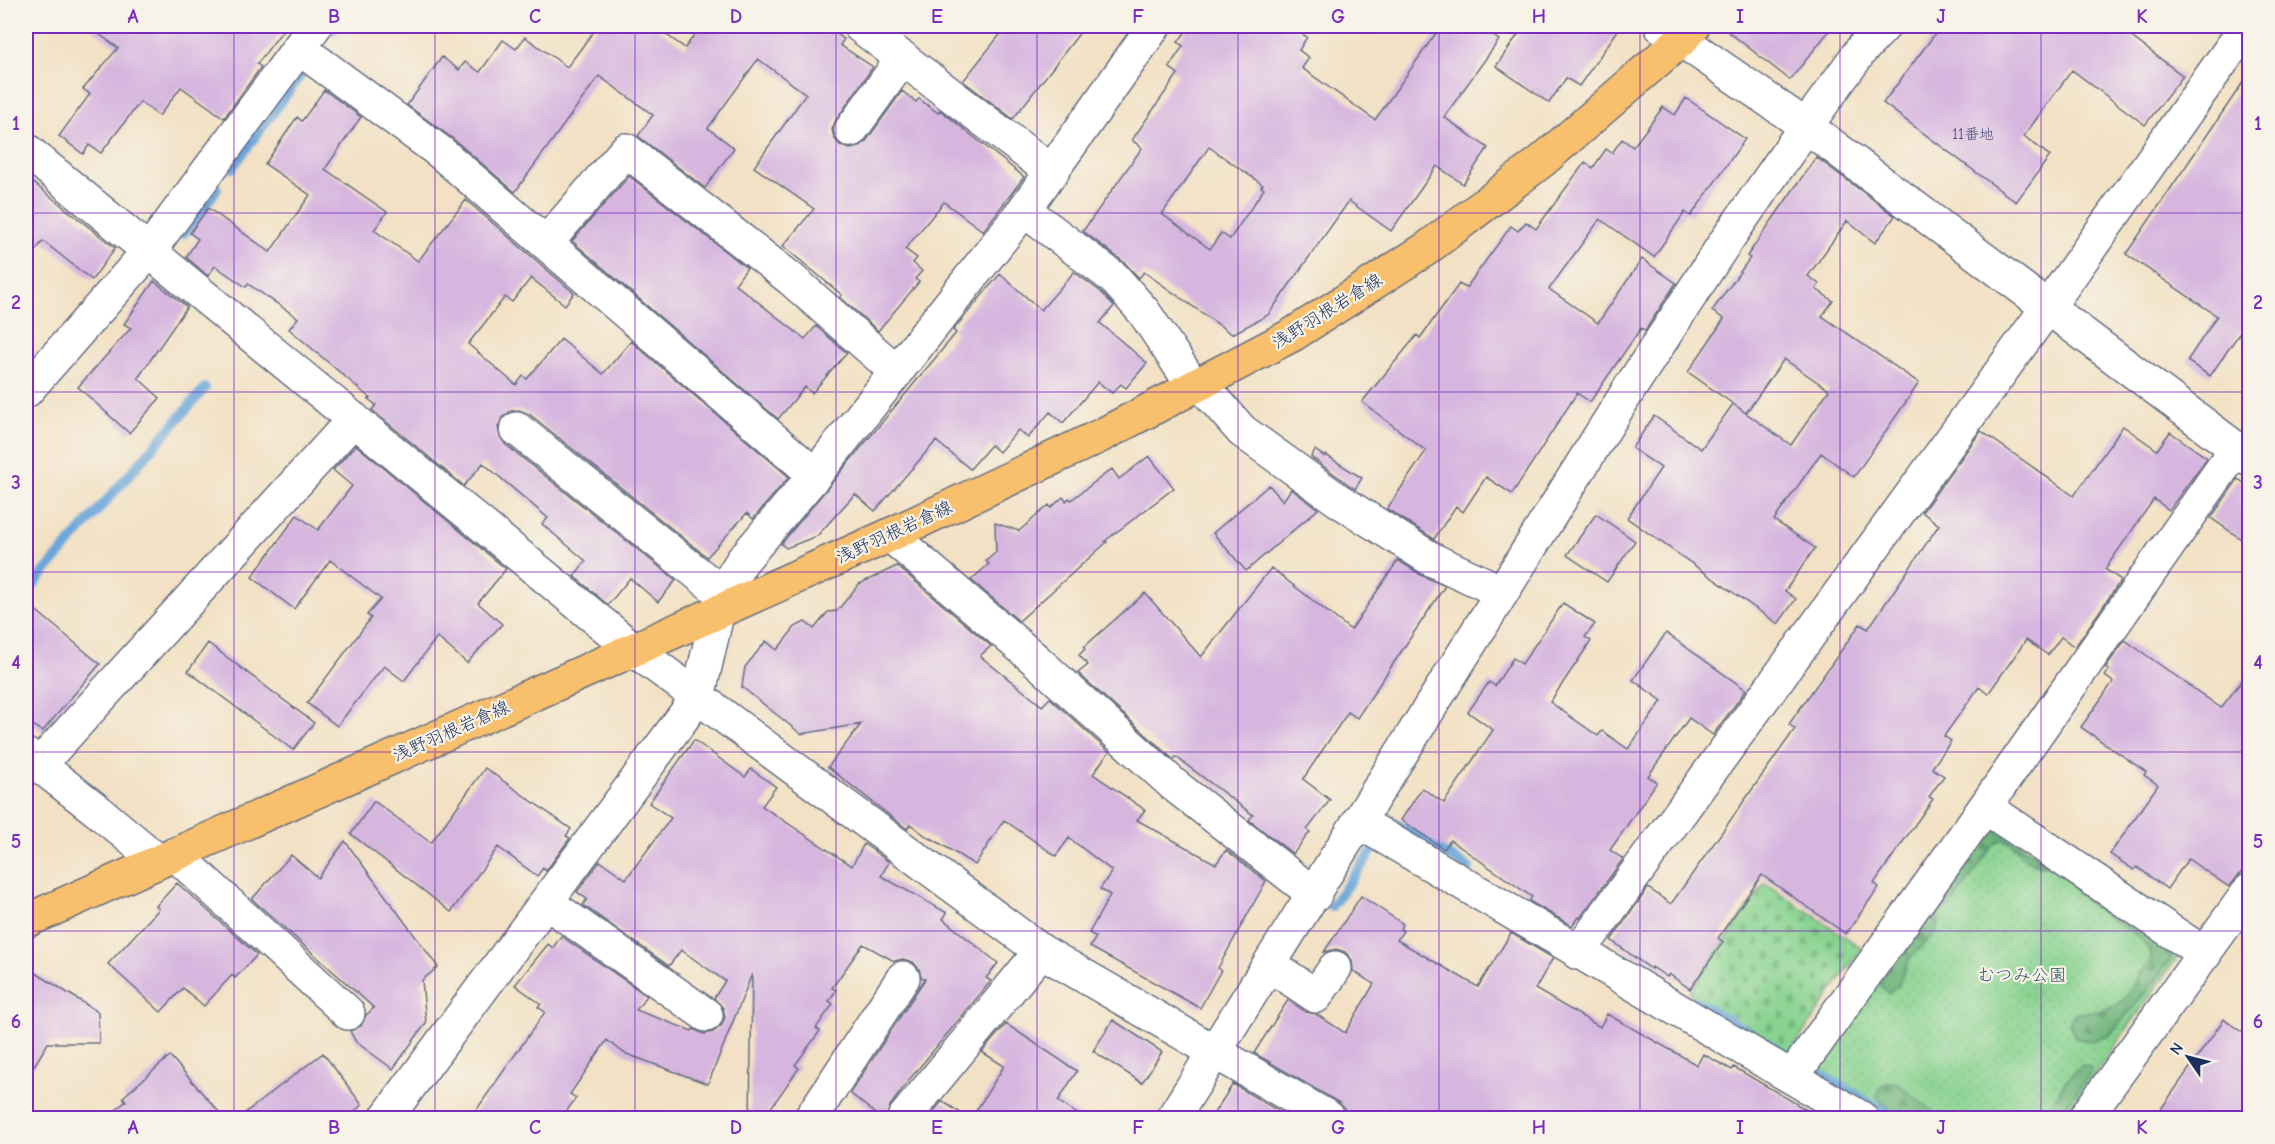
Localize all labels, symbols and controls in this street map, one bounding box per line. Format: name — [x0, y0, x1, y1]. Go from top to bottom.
text: A — [127, 5, 139, 28]
text: B — [328, 5, 340, 28]
text: C — [529, 5, 541, 28]
text: D — [730, 5, 742, 28]
text: E — [931, 5, 943, 28]
text: F — [1132, 5, 1144, 28]
text: G — [1331, 5, 1345, 28]
text: H — [1532, 5, 1546, 28]
text: I — [1736, 5, 1744, 28]
text: J — [1936, 5, 1946, 28]
text: K — [2136, 5, 2148, 28]
text: 1 — [12, 112, 20, 135]
text: 1 — [2254, 112, 2262, 135]
house number: 11番地 — [1952, 125, 1994, 143]
street label: 浅野羽根岩倉線 — [1268, 269, 1386, 354]
text: 2 — [11, 291, 21, 314]
text: 2 — [2253, 291, 2263, 314]
text: 3 — [11, 471, 21, 494]
text: 3 — [2253, 471, 2263, 494]
street label: 浅野羽根岩倉線 — [833, 496, 956, 569]
text: 4 — [11, 651, 21, 674]
text: 4 — [2253, 651, 2263, 674]
street label: 浅野羽根岩倉線 — [389, 696, 513, 767]
text: 5 — [11, 830, 21, 853]
text: 5 — [2253, 830, 2263, 853]
park label: むつみ公園 — [1977, 965, 2067, 986]
text: 6 — [11, 1010, 21, 1033]
text: 6 — [2253, 1010, 2263, 1033]
north arrow — [2158, 1027, 2218, 1087]
text: N — [2166, 1040, 2187, 1058]
text: A — [127, 1116, 139, 1139]
text: B — [328, 1116, 340, 1139]
text: C — [529, 1116, 541, 1139]
text: D — [730, 1116, 742, 1139]
text: E — [931, 1116, 943, 1139]
text: F — [1132, 1116, 1144, 1139]
text: G — [1331, 1116, 1345, 1139]
text: H — [1532, 1116, 1546, 1139]
text: I — [1736, 1116, 1744, 1139]
text: J — [1936, 1116, 1946, 1139]
text: K — [2136, 1116, 2148, 1139]

